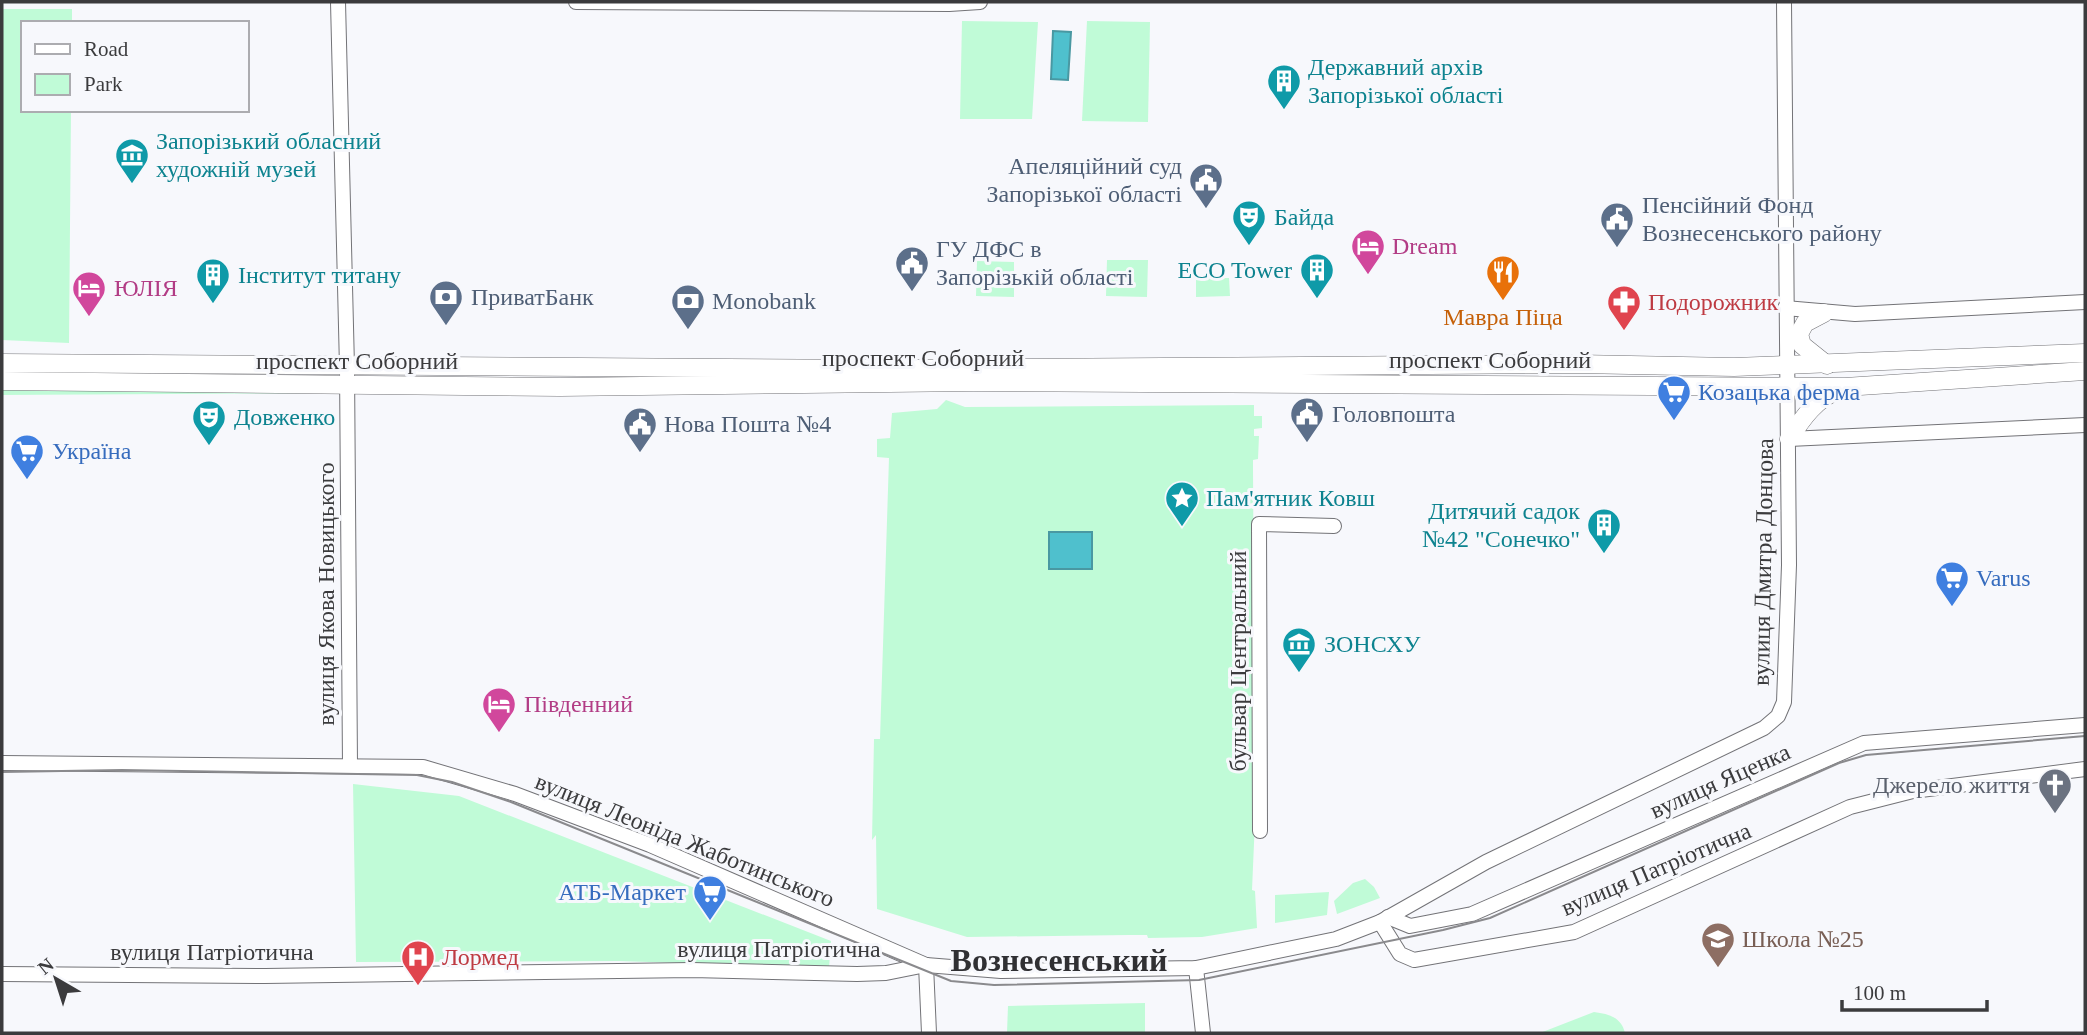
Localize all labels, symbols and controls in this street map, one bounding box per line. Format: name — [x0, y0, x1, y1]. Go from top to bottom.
legend — [21, 21, 248, 112]
text: Road — [84, 37, 129, 61]
place label: Державний архів Запорізької області — [1308, 54, 1504, 108]
building icon: Державний архів Запорізької області — [1265, 62, 1303, 111]
text: Park — [84, 72, 123, 96]
place label: Запорізький обласний художній музей — [156, 128, 381, 182]
museum icon: Запорізький обласний художній музей — [113, 136, 151, 185]
place label: Апеляційний суд Запорізької області — [987, 153, 1182, 207]
public building icon: Апеляційний суд Запорізької області — [1187, 161, 1225, 210]
place label: Пенсійний Фонд Вознесенського району — [1642, 192, 1882, 246]
theatre icon: Байда — [1230, 198, 1268, 247]
public building icon: Пенсійний Фонд Вознесенського району — [1598, 200, 1636, 249]
place label: Байда — [1274, 204, 1334, 230]
hotel icon: Dream — [1349, 227, 1387, 276]
place label: Dream — [1392, 233, 1458, 259]
place label: ГУ ДФС в Запорізькій області — [936, 236, 1134, 290]
public building icon: ГУ ДФС в Запорізькій області — [893, 244, 931, 293]
building icon: ECO Tower — [1298, 251, 1336, 300]
restaurant icon: Мавра Піца — [1484, 253, 1522, 302]
building icon: Інститут титану — [194, 256, 232, 305]
place label: ECO Tower — [1177, 257, 1292, 283]
place label: Інститут титану — [238, 262, 401, 288]
hotel icon: ЮЛІЯ — [70, 269, 108, 318]
place label: ЮЛІЯ — [114, 275, 178, 301]
bank icon: ПриватБанк — [427, 278, 465, 327]
bank icon: Monobank — [669, 282, 707, 331]
pharmacy icon: Подорожник — [1605, 283, 1643, 332]
place label: ПриватБанк — [471, 284, 594, 310]
place label: Monobank — [712, 288, 816, 314]
place label: Подорожник — [1648, 289, 1779, 315]
place label: Мавра Піца — [1443, 304, 1563, 330]
street label: проспект Соборний — [822, 345, 1024, 371]
street label: проспект Соборний — [1389, 347, 1591, 373]
street label: проспект Соборний — [256, 348, 458, 374]
supermarket icon: Козацька ферма — [1655, 373, 1693, 422]
place label: Козацька ферма — [1698, 379, 1861, 405]
public building icon: Головпошта — [1288, 395, 1326, 444]
theatre icon: Довженко — [190, 398, 228, 447]
place label: Головпошта — [1332, 401, 1456, 427]
place label: Довженко — [234, 404, 335, 430]
public building icon: Нова Пошта №4 — [621, 405, 659, 454]
place label: Нова Пошта №4 — [664, 411, 831, 437]
supermarket icon: Україна — [8, 432, 46, 481]
place label: Україна — [52, 438, 132, 464]
street label: вулиця Дмитра Донцова — [1748, 438, 1778, 686]
street label: вулиця Якова Новицького — [313, 462, 339, 726]
place icon: Пам'ятник Ковш — [1163, 479, 1201, 528]
place label: Пам'ятник Ковш — [1206, 485, 1376, 511]
place label: Дитячий садок №42 "Сонечко" — [1422, 498, 1580, 552]
building icon: Дитячий садок №42 "Сонечко" — [1585, 506, 1623, 555]
street label: бульвар Центральний — [1225, 550, 1251, 771]
supermarket icon: Varus — [1933, 559, 1971, 608]
place label: Varus — [1976, 565, 2031, 591]
museum icon: ЗОНСХУ — [1280, 625, 1318, 674]
place label: ЗОНСХУ — [1324, 631, 1420, 657]
hotel icon: Південний — [480, 685, 518, 734]
place label: Південний — [524, 691, 633, 717]
street label: вулиця Яценка — [1646, 738, 1794, 823]
church icon: Джерело життя — [2036, 766, 2074, 815]
street label: вулиця Леоніда Жаботинського — [532, 768, 838, 912]
place label: Джерело життя — [1873, 772, 2030, 798]
street label: вулиця Патріотична — [1557, 817, 1755, 921]
supermarket icon: АТБ-Маркет — [691, 873, 729, 922]
place label: АТБ-Маркет — [558, 879, 687, 905]
school or university icon: Школа №25 — [1699, 920, 1737, 969]
place label: Школа №25 — [1742, 926, 1864, 952]
street label: вулиця Патріотична — [677, 936, 881, 962]
hospital icon: Лормед — [399, 938, 437, 987]
street label: вулиця Патріотична — [110, 939, 314, 965]
district label: Вознесенський — [951, 942, 1167, 978]
north arrow — [21, 944, 91, 1014]
place label: Лормед — [442, 944, 519, 970]
text: N — [34, 954, 58, 979]
scale bar — [1842, 968, 1987, 1012]
text: 100 m — [1853, 981, 1906, 1005]

